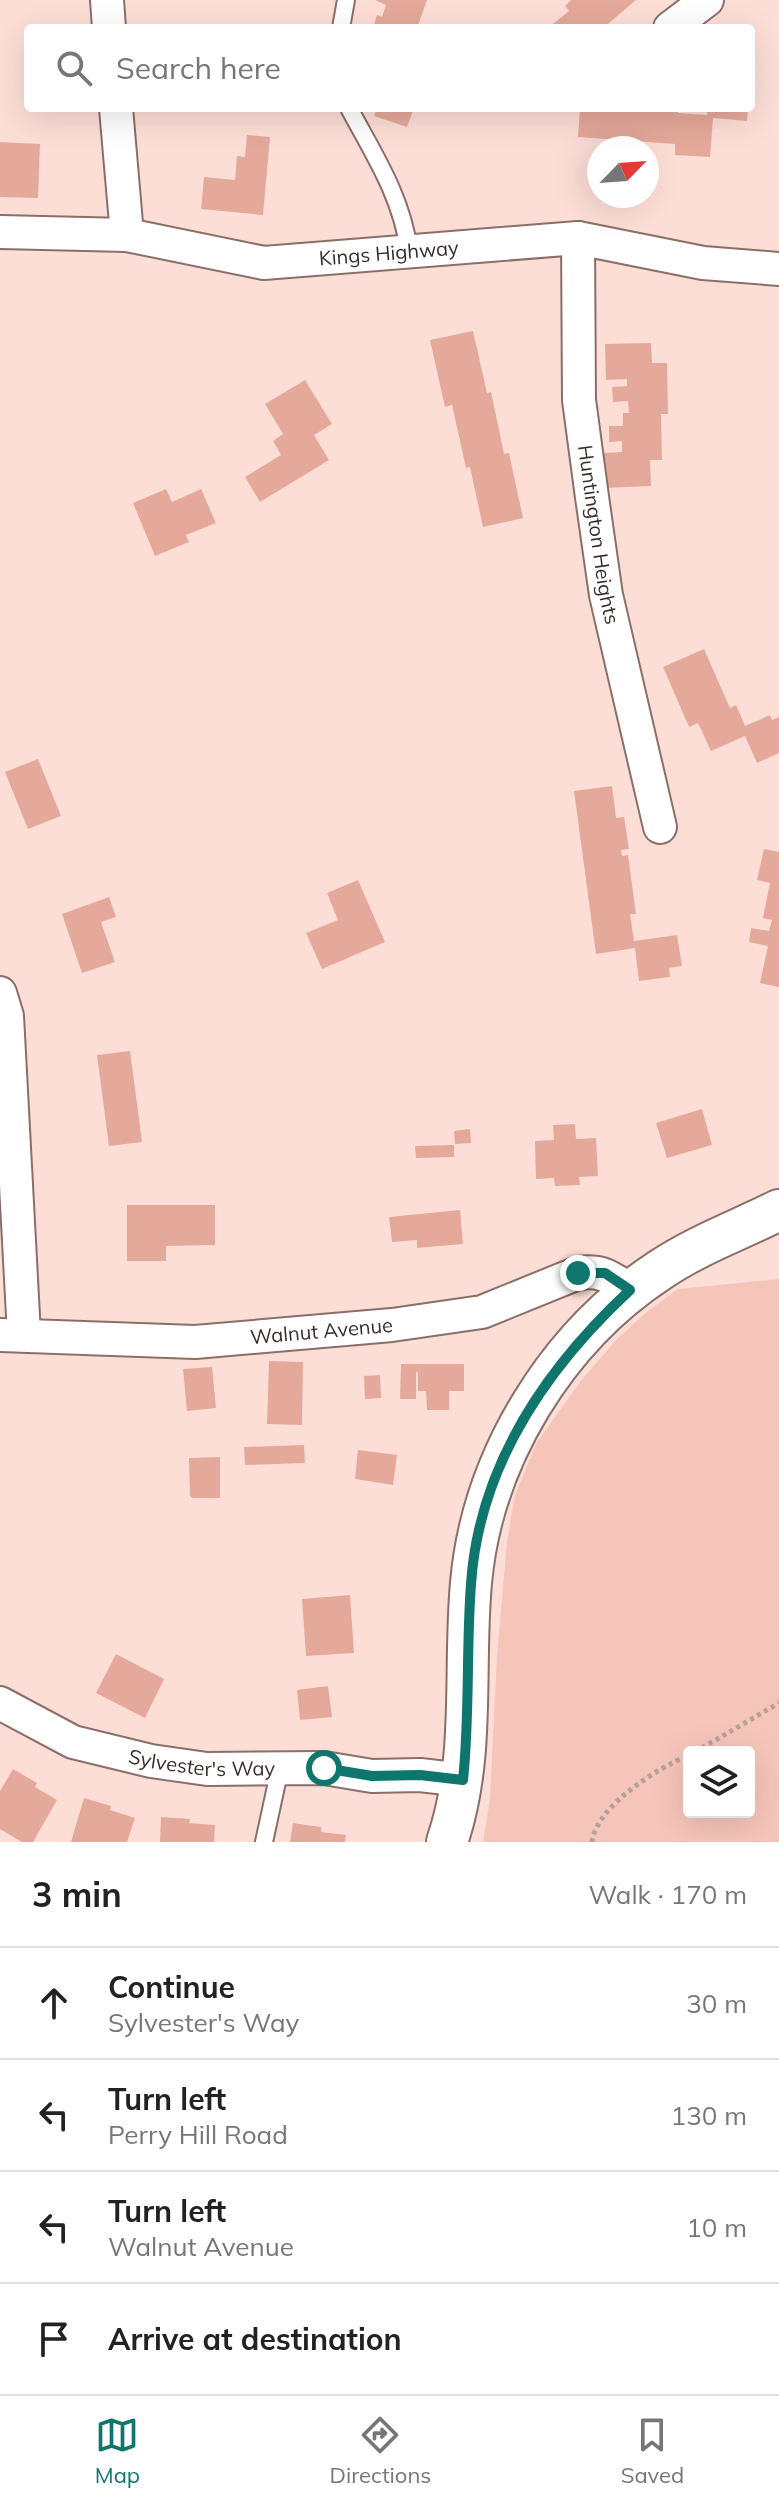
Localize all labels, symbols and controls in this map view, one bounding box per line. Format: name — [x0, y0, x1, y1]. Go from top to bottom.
search box — [24, 24, 755, 112]
icon: search — [52, 46, 96, 90]
text: Search here — [116, 49, 281, 87]
north arrow — [587, 136, 659, 208]
street label: Kings Highway — [318, 235, 460, 271]
street label: Huntington Heights — [573, 443, 625, 627]
route end — [560, 1255, 596, 1291]
street label: Walnut Avenue — [249, 1312, 394, 1349]
street label: Sylvester's Way — [126, 1743, 275, 1781]
map controls — [683, 1746, 755, 1818]
button: layers — [683, 1746, 755, 1818]
route start — [306, 1750, 342, 1786]
text: 3 min — [32, 1873, 122, 1916]
text: Walk · 170 m — [588, 1878, 747, 1911]
text: Continue — [108, 1968, 235, 2006]
icon: ahead — [32, 1981, 76, 2025]
text: 30 m — [686, 1987, 747, 2020]
text: Sylvester's Way — [108, 2006, 299, 2039]
text: Turn left — [108, 2080, 226, 2118]
icon: left — [32, 2093, 76, 2137]
text: 130 m — [671, 2099, 747, 2132]
text: Perry Hill Road — [108, 2118, 288, 2151]
text: Turn left — [108, 2192, 226, 2230]
icon: left — [32, 2205, 76, 2249]
text: 10 m — [686, 2211, 747, 2244]
text: Walnut Avenue — [108, 2230, 294, 2263]
icon: arrive — [32, 2317, 76, 2361]
text: Arrive at destination — [108, 2320, 402, 2358]
tab: Map — [95, 2413, 140, 2489]
tab: Directions — [330, 2413, 431, 2489]
tab: Saved — [621, 2413, 684, 2489]

